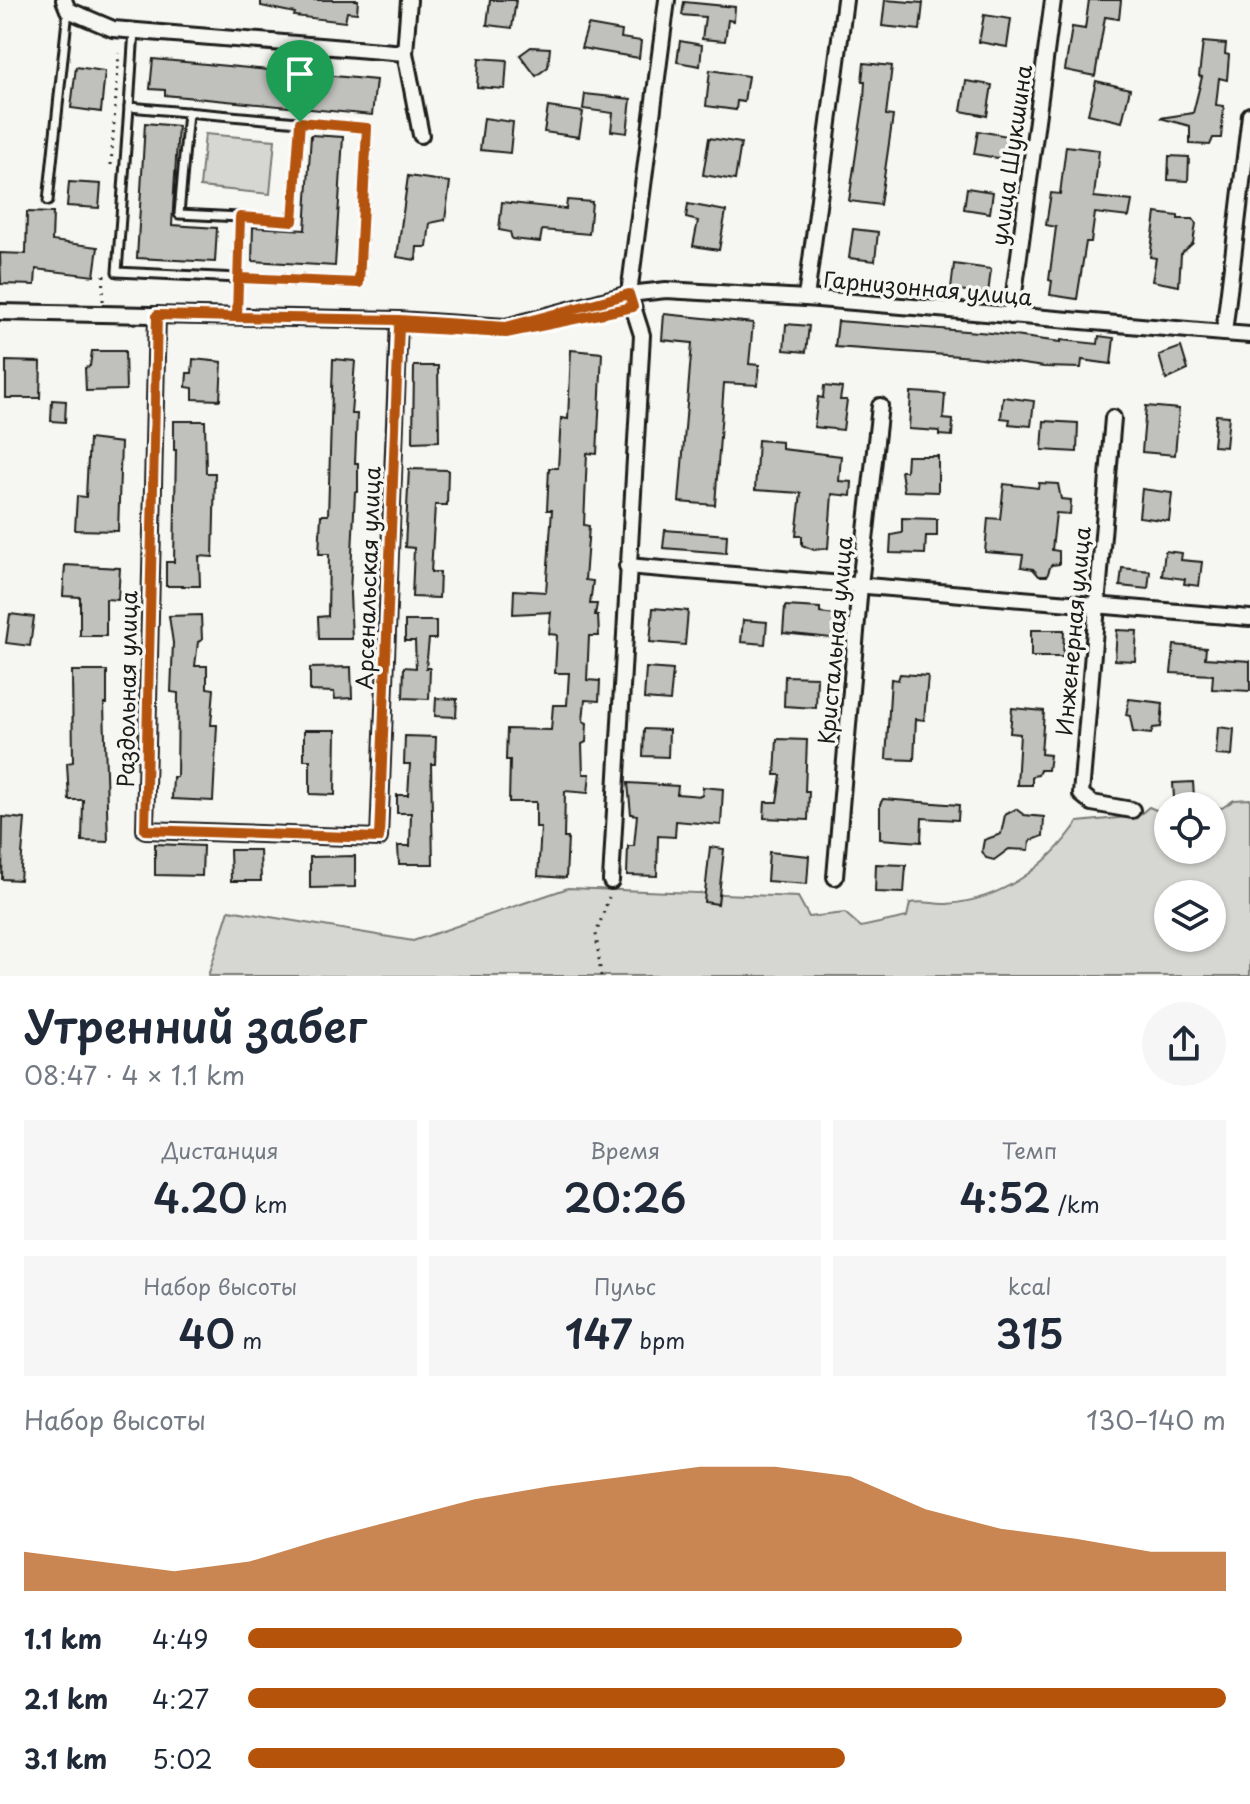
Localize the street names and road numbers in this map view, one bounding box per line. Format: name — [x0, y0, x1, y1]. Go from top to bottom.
street label: улица Шукшина — [981, 62, 1039, 247]
street label: Гарнизонная улица — [822, 261, 1034, 313]
street label: Арсенальская улица — [347, 466, 387, 690]
street label: Инженерная улица — [1046, 525, 1098, 737]
street label: Кристальная улица — [808, 534, 860, 745]
street label: Раздольная улица — [108, 590, 144, 788]

